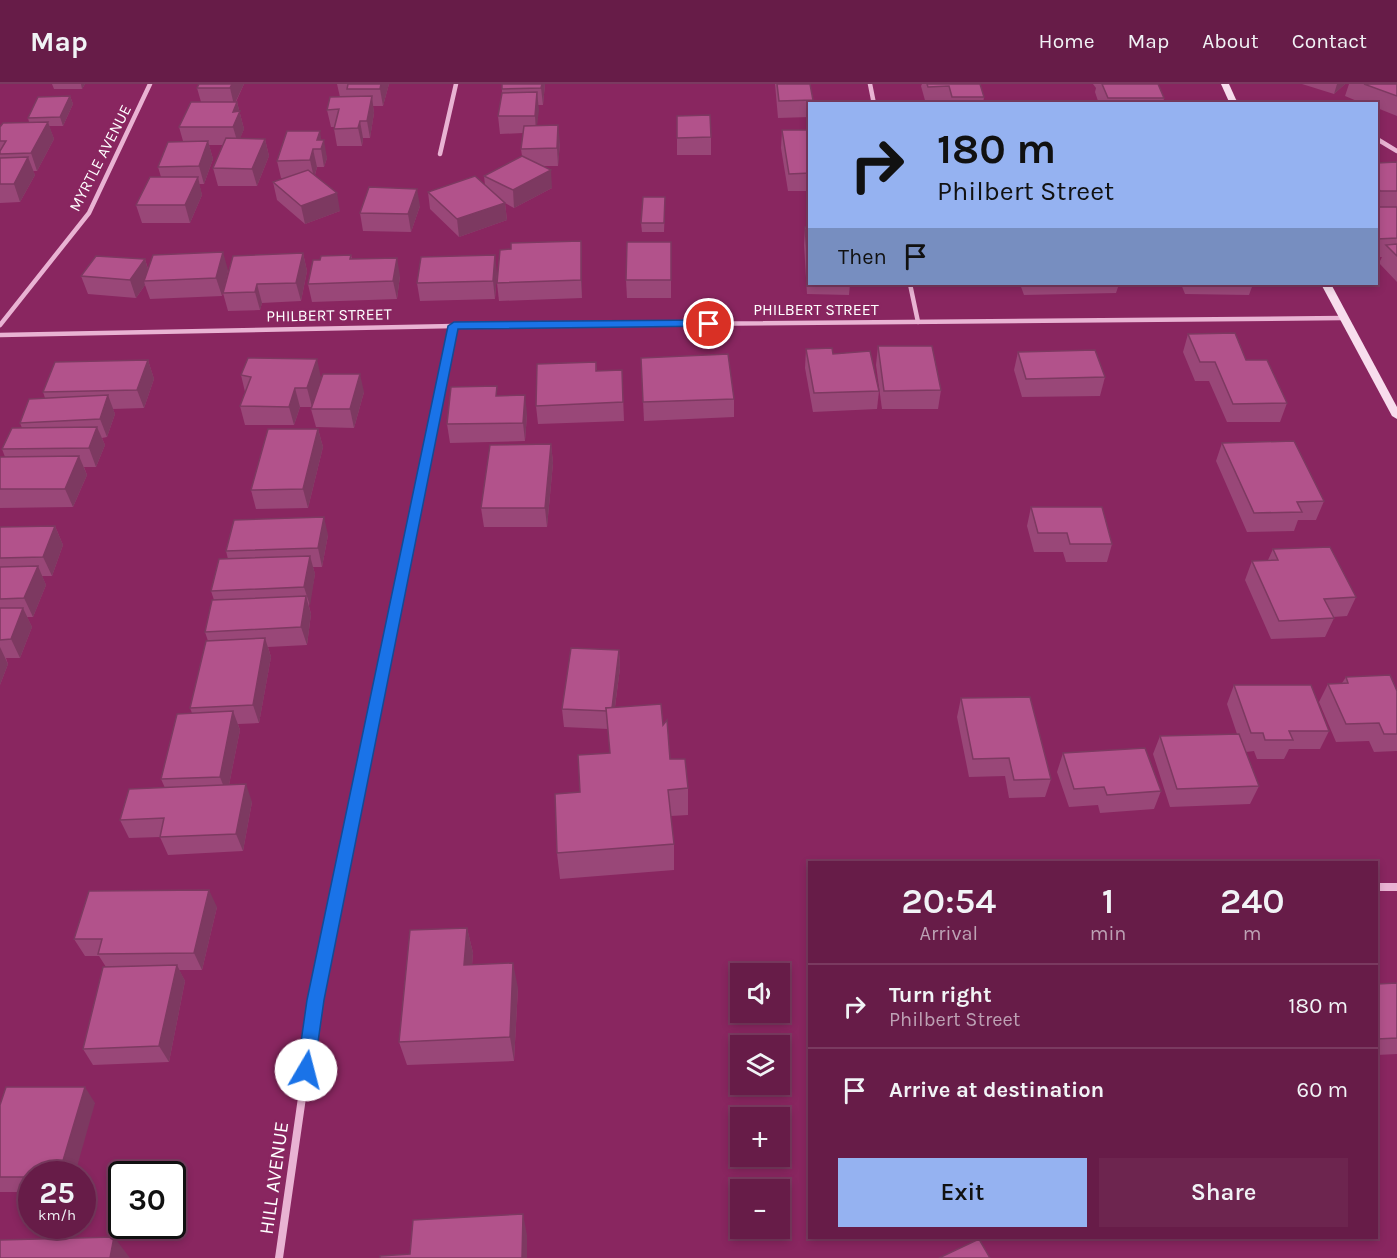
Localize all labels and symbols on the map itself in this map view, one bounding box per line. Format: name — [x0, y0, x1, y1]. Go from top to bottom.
street label: MYRTLE AVENUE — [65, 101, 135, 215]
pin — [683, 298, 734, 349]
street label: PHILBERT STREET — [753, 300, 879, 319]
street label: PHILBERT STREET — [266, 304, 392, 326]
position arrow — [274, 1038, 338, 1102]
street label: HILL AVENUE — [255, 1120, 293, 1236]
speed limit sign: 30 — [108, 1161, 186, 1239]

